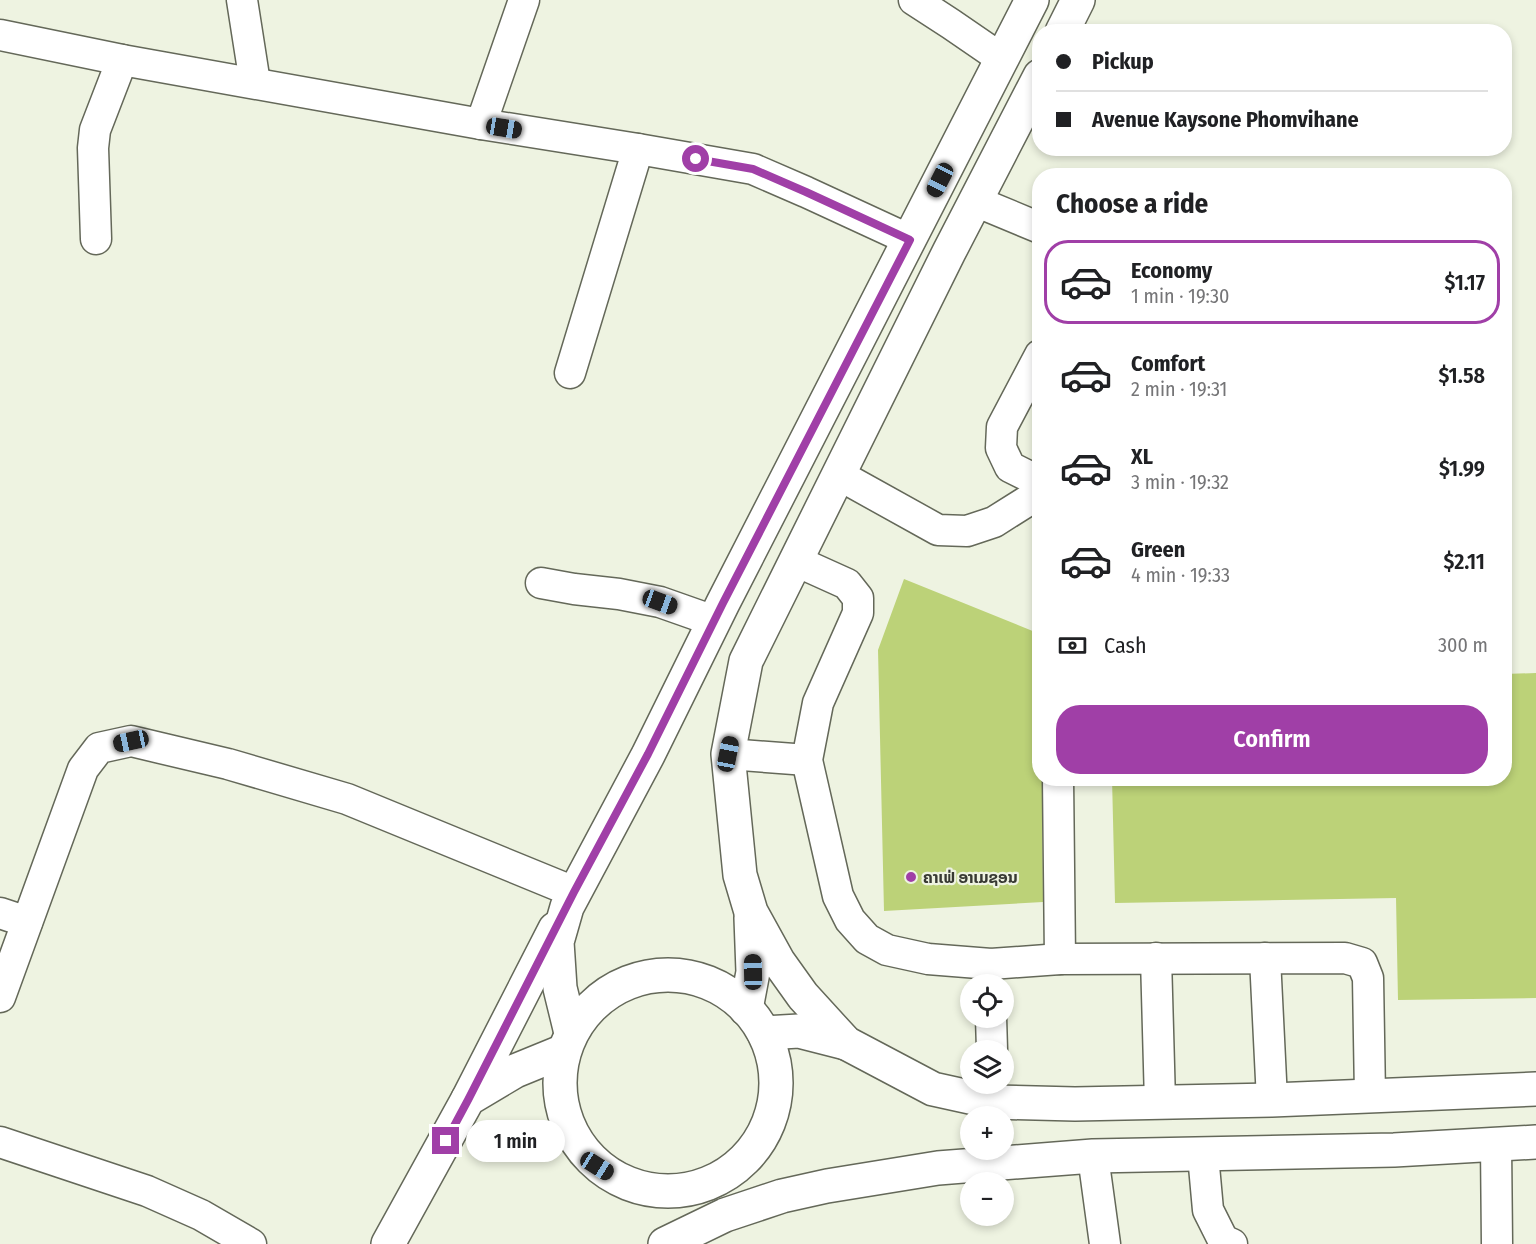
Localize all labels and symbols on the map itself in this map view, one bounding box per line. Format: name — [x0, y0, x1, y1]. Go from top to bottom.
car — [485, 116, 523, 140]
route start — [682, 145, 709, 172]
car — [924, 160, 956, 200]
car — [640, 587, 680, 617]
car — [112, 728, 150, 754]
car — [716, 735, 740, 773]
place label: ຄາເຟ່ ອາເມຊອນ — [923, 868, 1018, 887]
marker: ຄາເຟ່ ອາເມຊອນ — [904, 870, 918, 884]
car — [744, 954, 762, 990]
callout: 1 min — [467, 1120, 566, 1162]
route end — [432, 1127, 459, 1154]
car — [577, 1149, 617, 1183]

